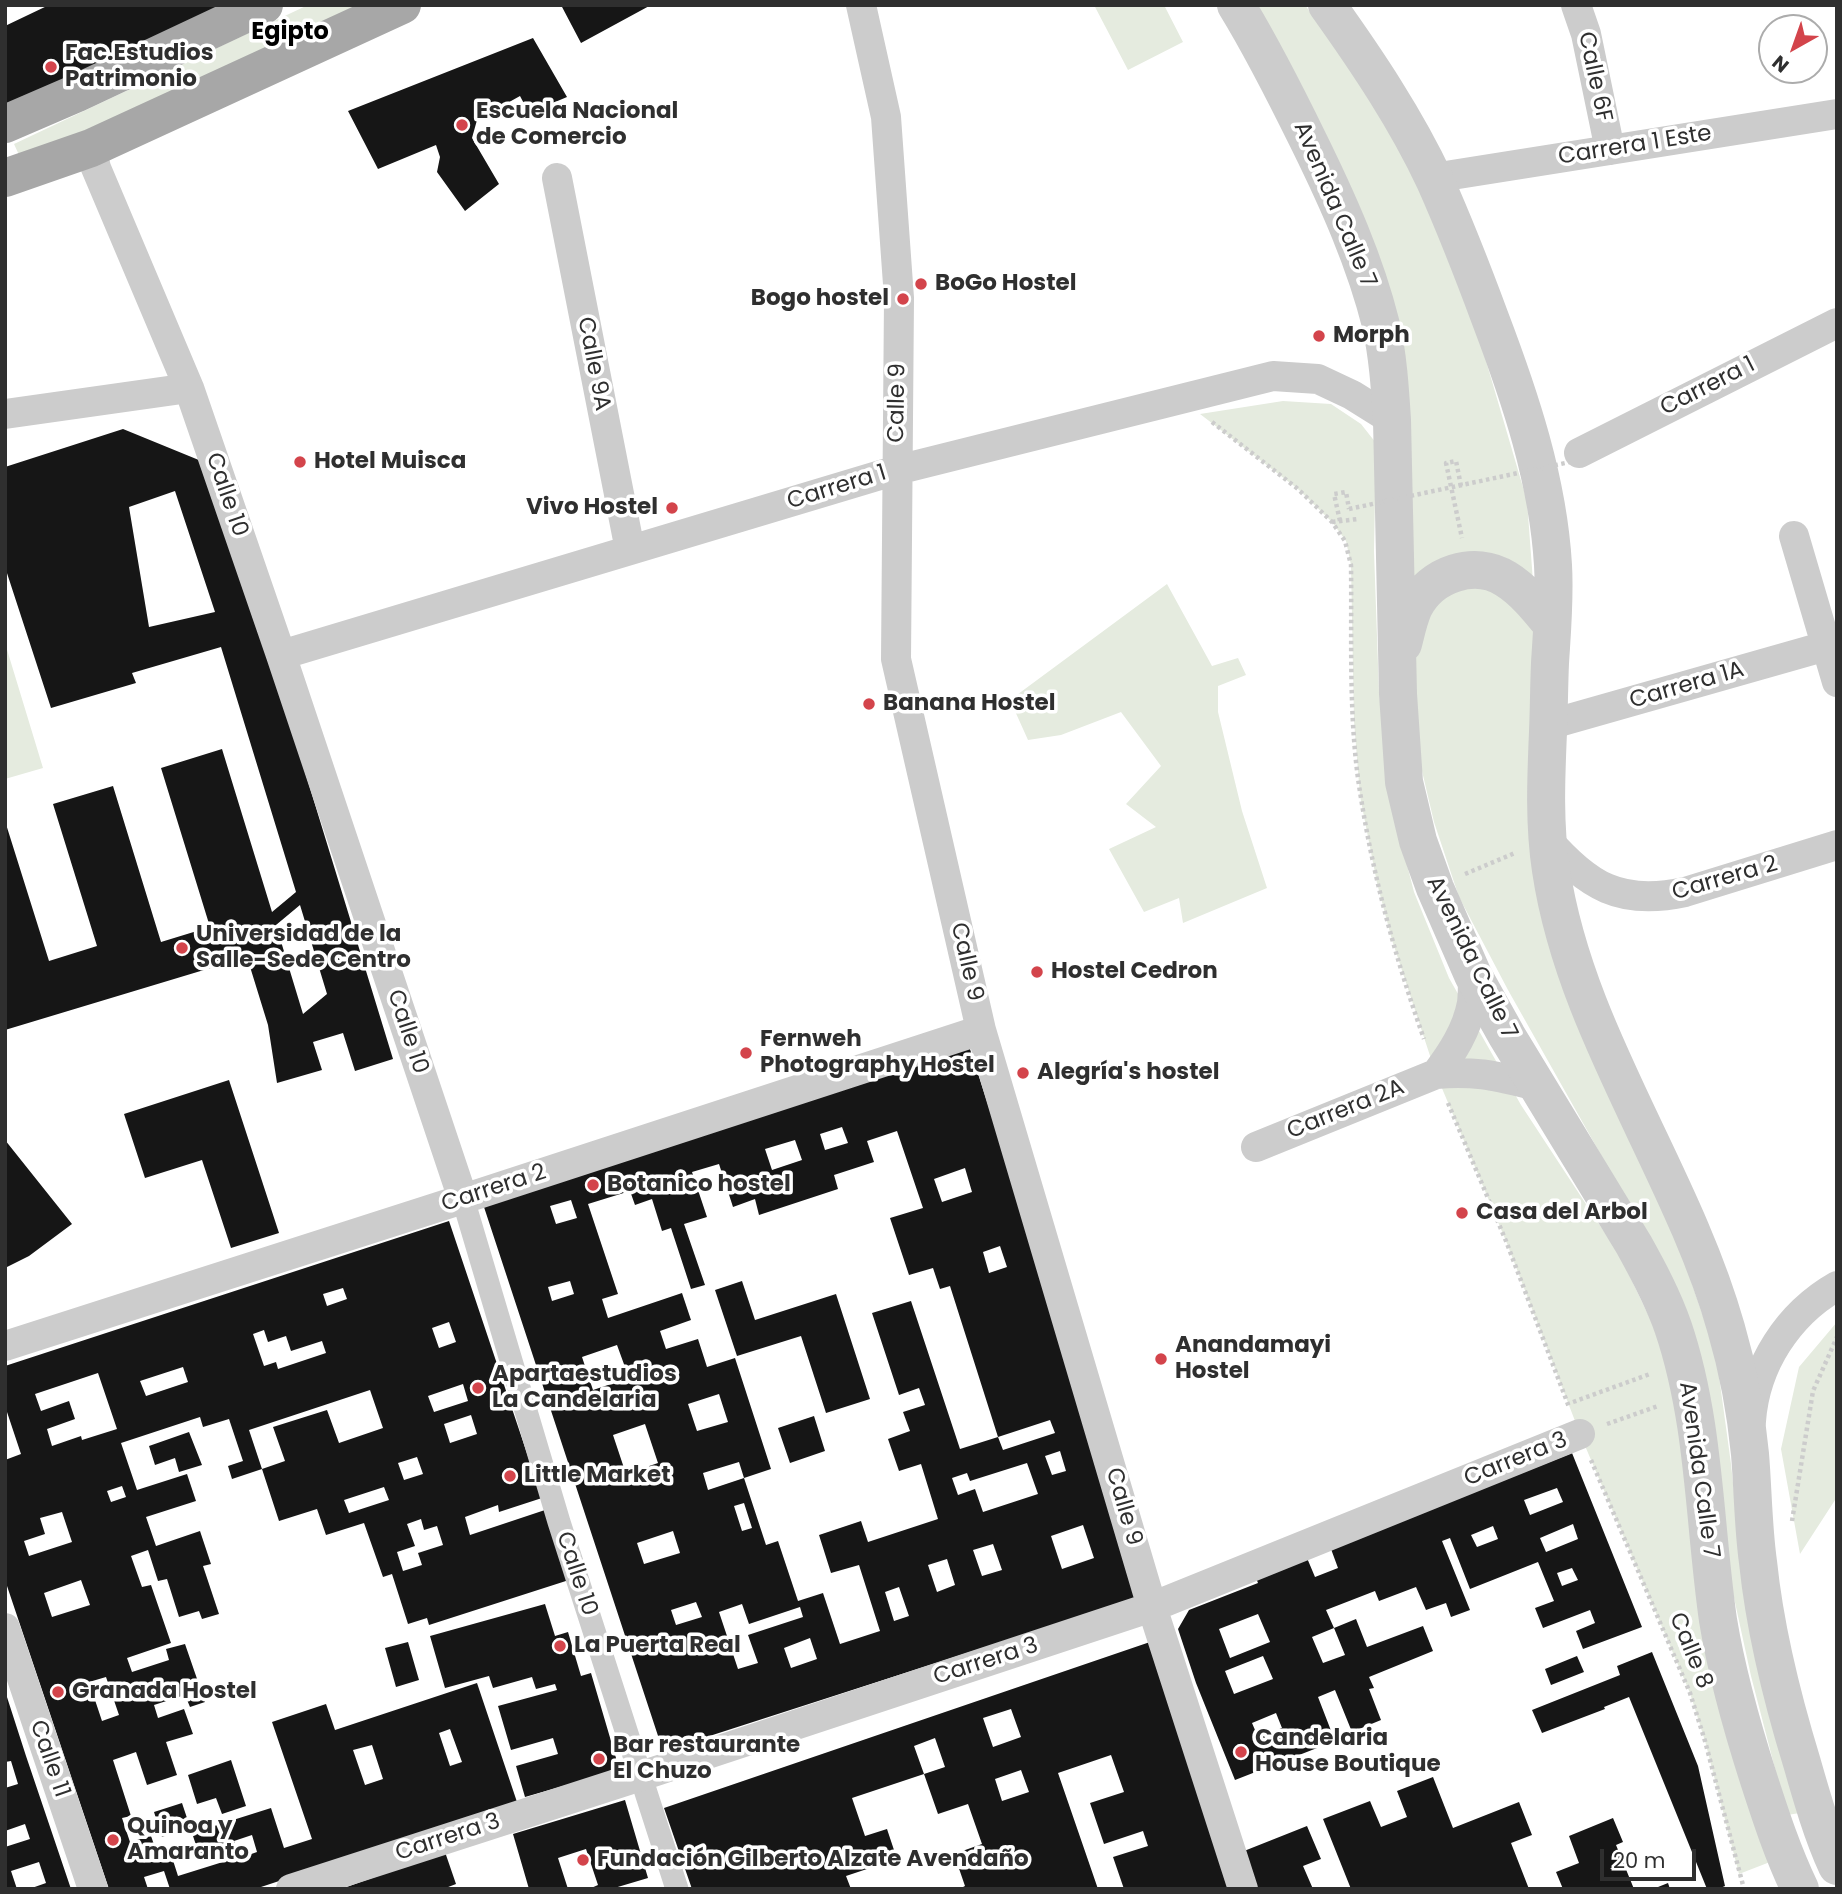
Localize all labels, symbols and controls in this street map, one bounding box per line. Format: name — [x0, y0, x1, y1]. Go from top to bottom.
north arrow — [1758, 14, 1828, 84]
district label: Egipto — [251, 19, 329, 47]
street label: Calle 6F — [1571, 30, 1617, 124]
place label: Fac.Estudios Patrimonio — [65, 40, 214, 94]
text: N — [1766, 49, 1795, 79]
marker: Fac.Estudios Patrimonio — [43, 59, 59, 75]
place label: Escuela Nacional de Comercio — [476, 98, 678, 152]
marker: Escuela Nacional de Comercio — [454, 117, 470, 133]
street label: Avenida Calle 7 — [1287, 118, 1381, 292]
street label: Carrera 1 Este — [1556, 120, 1714, 172]
place label: BoGo Hostel — [935, 270, 1076, 298]
marker: BoGo Hostel — [913, 276, 929, 292]
place label: Bogo hostel — [751, 285, 889, 313]
marker: Bogo hostel — [895, 291, 911, 307]
street label: Calle 9A — [570, 315, 616, 413]
place label: Morph — [1333, 322, 1410, 350]
marker: Morph — [1311, 328, 1327, 344]
street label: Carrera 1 — [1656, 351, 1760, 423]
street label: Calle 9 — [884, 363, 912, 443]
place label: Hotel Muisca — [314, 448, 466, 476]
street label: Calle 10 — [199, 449, 253, 541]
marker: Hotel Muisca — [292, 454, 308, 470]
street label: Carrera 1 — [784, 460, 890, 516]
place label: Vivo Hostel — [526, 494, 658, 522]
marker: Vivo Hostel — [664, 500, 680, 516]
street label: Carrera 1A — [1627, 656, 1747, 716]
place label: Banana Hostel — [883, 690, 1055, 718]
marker: Banana Hostel — [861, 696, 877, 712]
street label: Carrera 2 — [1669, 851, 1781, 907]
street label: Avenida Calle 7 — [1420, 872, 1522, 1044]
street label: Calle 9 — [944, 920, 988, 1004]
place label: Universidad de la Salle-Sede Centro — [196, 921, 411, 975]
marker: Universidad de la Salle-Sede Centro — [174, 940, 190, 956]
place label: Hostel Cedron — [1051, 958, 1218, 986]
marker: Hostel Cedron — [1029, 964, 1045, 980]
street label: Calle 10 — [380, 986, 434, 1078]
place label: Fernweh Photography Hostel — [760, 1026, 995, 1080]
marker: Fernweh Photography Hostel — [738, 1045, 754, 1061]
place label: Alegría's hostel — [1037, 1059, 1219, 1087]
marker: Alegría's hostel — [1015, 1065, 1031, 1081]
street label: Carrera 2A — [1283, 1074, 1409, 1146]
street label: Carrera 2 — [438, 1159, 550, 1219]
place label: Botanico hostel — [607, 1171, 791, 1199]
marker: Botanico hostel — [585, 1177, 601, 1193]
place label: Casa del Arbol — [1476, 1199, 1648, 1227]
marker: Casa del Arbol — [1454, 1205, 1470, 1221]
place label: Anandamayi Hostel — [1175, 1332, 1331, 1386]
marker: Anandamayi Hostel — [1153, 1351, 1169, 1367]
place label: Apartaestudios La Candelaria — [492, 1361, 677, 1415]
marker: Apartaestudios La Candelaria — [470, 1380, 486, 1396]
street label: Avenida Calle 7 — [1672, 1380, 1724, 1560]
street label: Carrera 3 — [1461, 1427, 1571, 1493]
place label: Little Market — [524, 1462, 671, 1490]
street label: Calle 9 — [1099, 1465, 1147, 1549]
marker: Little Market — [502, 1468, 518, 1484]
street label: Calle 10 — [549, 1528, 603, 1620]
street label: Calle 8 — [1662, 1609, 1718, 1693]
place label: La Puerta Real — [574, 1632, 741, 1660]
street label: Carrera 3 — [930, 1632, 1042, 1692]
marker: La Puerta Real — [552, 1638, 568, 1654]
place label: Granada Hostel — [72, 1678, 257, 1706]
marker: Granada Hostel — [50, 1684, 66, 1700]
street label: Calle 11 — [23, 1717, 75, 1801]
place label: Candelaria House Boutique — [1255, 1725, 1441, 1779]
place label: Bar restaurante El Chuzo — [613, 1732, 800, 1786]
marker: Candelaria House Boutique — [1233, 1744, 1249, 1760]
marker: Bar restaurante El Chuzo — [591, 1751, 607, 1767]
street label: Carrera 3 — [392, 1808, 504, 1868]
place label: Quinoa y Amaranto — [127, 1813, 249, 1867]
marker: Quinoa y Amaranto — [105, 1832, 121, 1848]
scale bar — [1604, 1834, 1700, 1878]
place label: Fundación Gilberto Alzate Avendaño — [597, 1846, 1029, 1874]
text: 20 m — [1613, 1846, 1666, 1875]
marker: Fundación Gilberto Alzate Avendaño — [575, 1852, 591, 1868]

